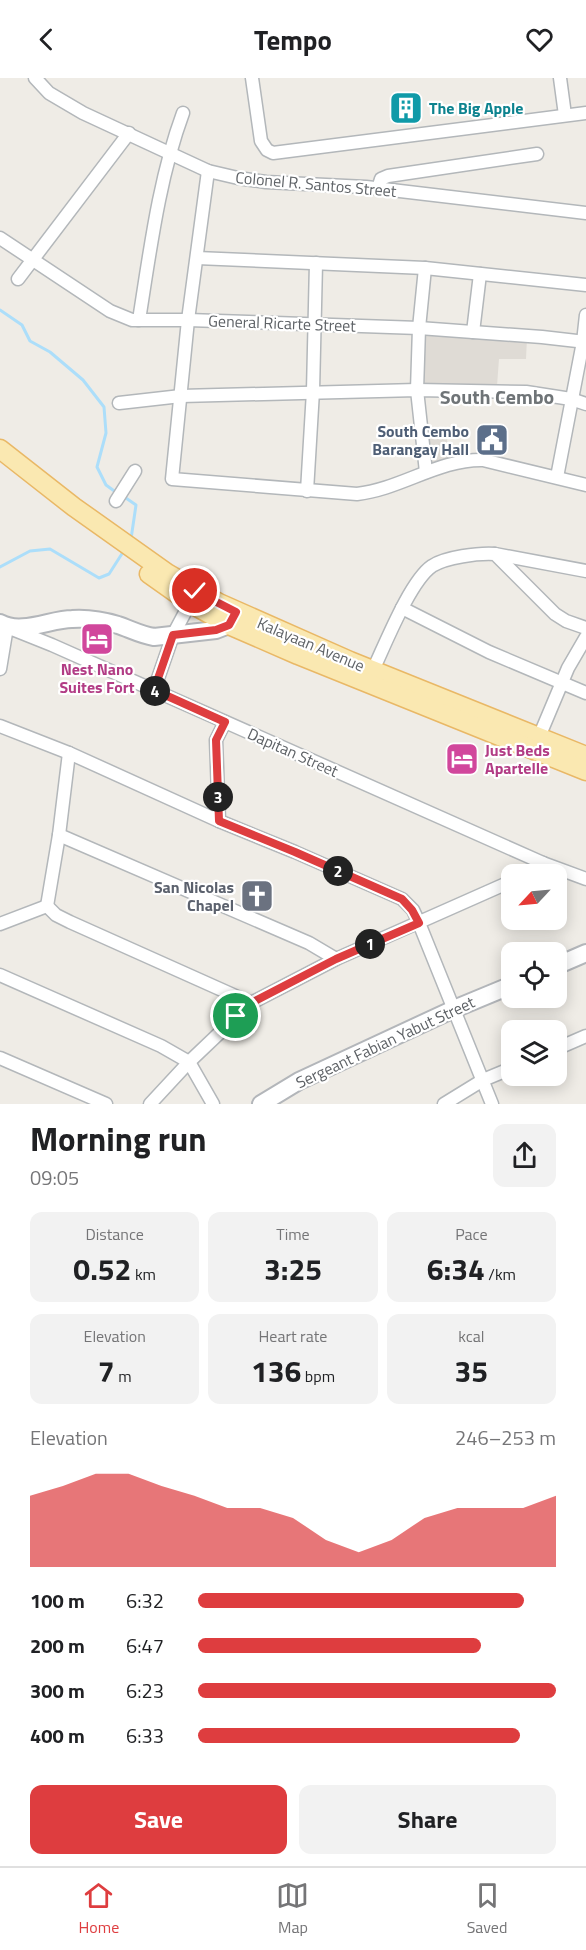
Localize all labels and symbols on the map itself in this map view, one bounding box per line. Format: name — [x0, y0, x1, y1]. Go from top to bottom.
building icon: The Big Apple — [388, 90, 424, 126]
place label: The Big Apple — [429, 96, 523, 120]
street label: Colonel R. Santos Street — [235, 165, 398, 203]
street label: General Ricarte Street — [208, 308, 357, 338]
district label: South Cembo — [440, 381, 554, 412]
place label: South Cembo Barangay Hall — [372, 419, 469, 461]
public building icon: South Cembo Barangay Hall — [474, 422, 510, 458]
pin — [169, 565, 220, 616]
street label: Kalayaan Avenue — [254, 611, 368, 677]
hotel icon: Nest Nano Suites Fort — [79, 621, 115, 657]
place label: Nest Nano Suites Fort — [59, 657, 135, 699]
pin: 4 — [140, 676, 170, 706]
street label: Dapitan Street — [244, 721, 343, 783]
place label: Just Beds Apartelle — [485, 738, 550, 780]
hotel icon: Just Beds Apartelle — [444, 741, 480, 777]
pin: 3 — [203, 782, 233, 812]
pin: 2 — [323, 856, 353, 886]
north arrow — [501, 864, 567, 930]
place label: San Nicolas Chapel — [154, 875, 234, 917]
church icon: San Nicolas Chapel — [239, 878, 275, 914]
pin: 1 — [355, 929, 385, 959]
pin — [210, 990, 261, 1041]
street label: Sergeant Fabian Yabut Street — [292, 990, 479, 1094]

